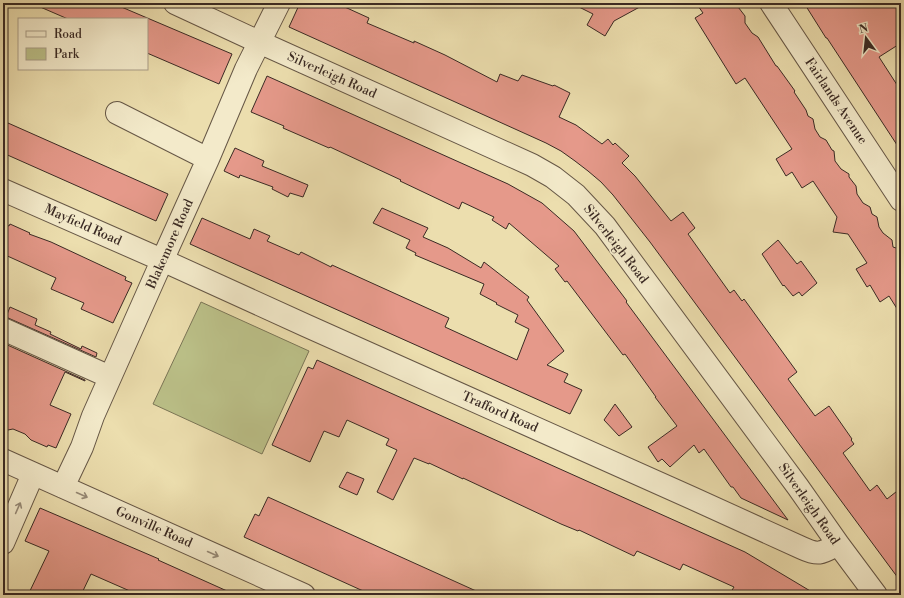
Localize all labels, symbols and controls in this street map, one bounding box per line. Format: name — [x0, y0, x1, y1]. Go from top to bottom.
legend — [18, 18, 148, 70]
north arrow — [846, 18, 886, 58]
text: N — [858, 21, 870, 37]
text: Road — [54, 27, 82, 42]
text: Park — [54, 47, 80, 62]
street label: Silverleigh Road — [285, 48, 380, 102]
street label: Fairlands Avenue — [801, 55, 871, 148]
street label: Blakemore Road — [143, 196, 197, 292]
street label: Mayfield Road — [42, 201, 125, 249]
street label: Silverleigh Road — [580, 201, 652, 287]
street label: Trafford Road — [459, 388, 541, 436]
street label: Silverleigh Road — [775, 460, 843, 548]
one-way arrow — [75, 492, 87, 499]
one-way arrow — [15, 503, 22, 515]
street label: Gonville Road — [113, 503, 195, 551]
one-way arrow — [207, 551, 219, 558]

